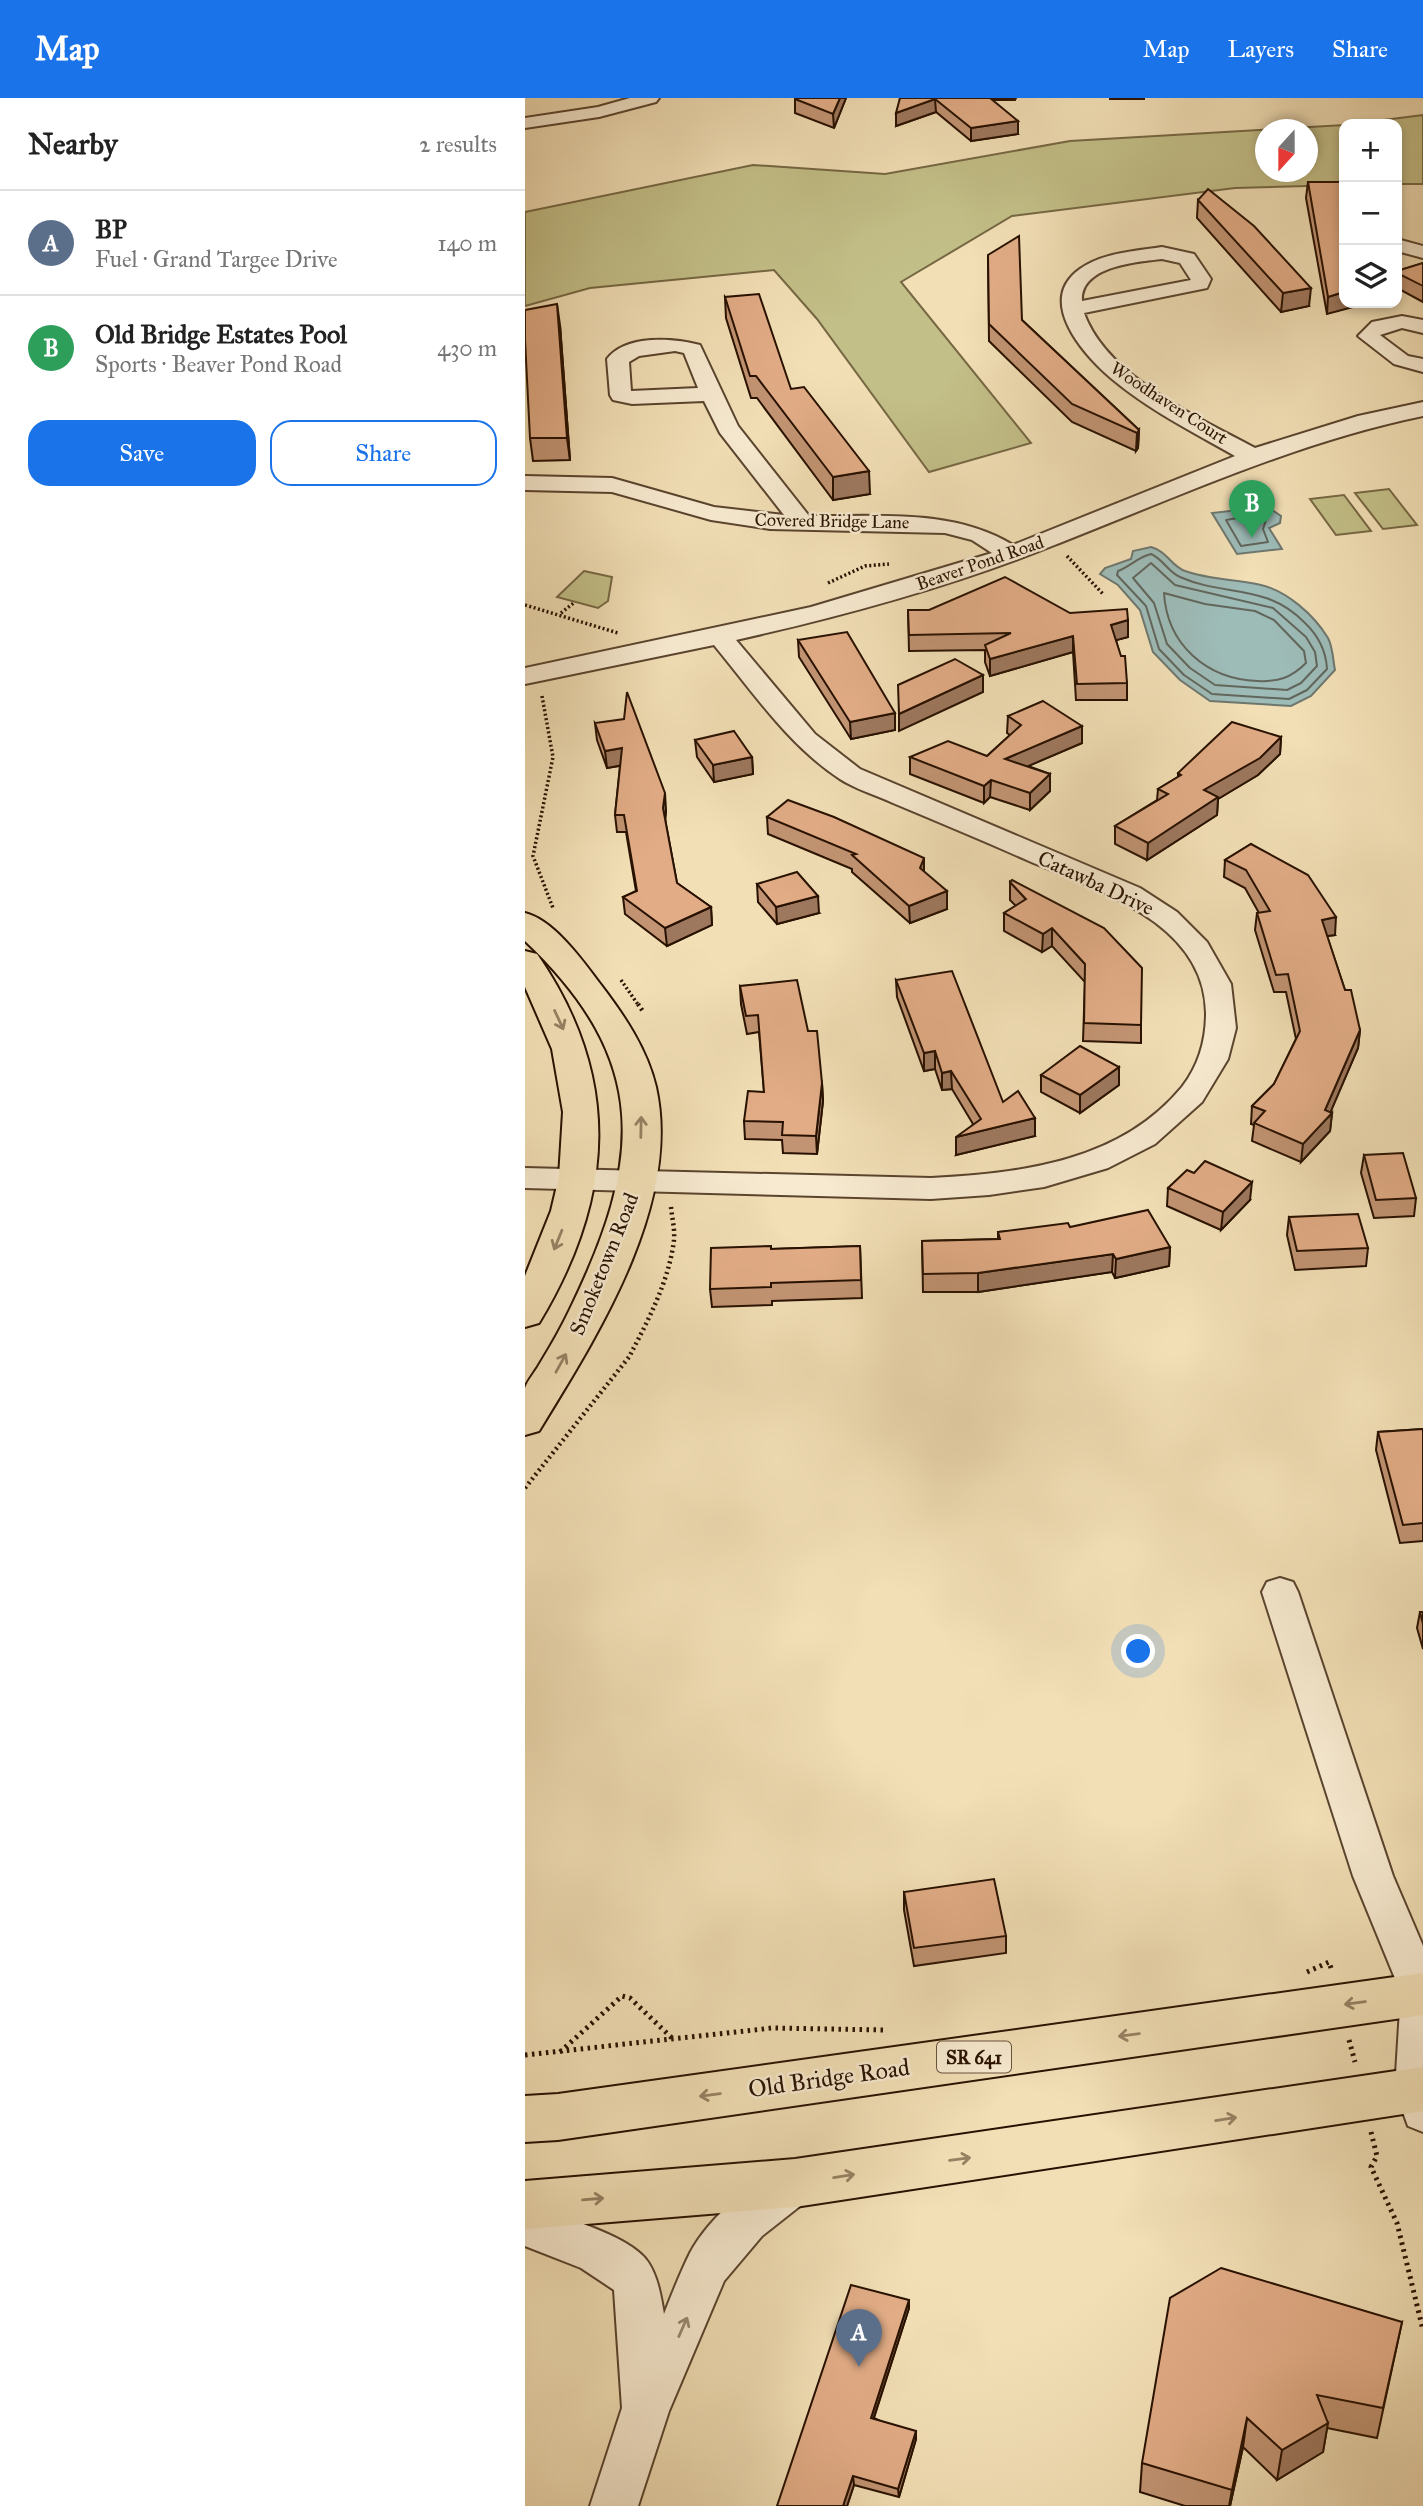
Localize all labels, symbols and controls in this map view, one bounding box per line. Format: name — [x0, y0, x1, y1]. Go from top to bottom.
text: Map — [35, 29, 99, 69]
text: Map — [1143, 34, 1190, 64]
text: Layers — [1228, 34, 1294, 64]
text: Share — [1332, 34, 1388, 64]
north arrow — [1255, 119, 1318, 182]
map controls — [1339, 119, 1402, 308]
button: + — [1339, 119, 1402, 182]
text: Nearby — [28, 126, 118, 162]
text: 2 results — [419, 130, 497, 158]
button: − — [1339, 182, 1402, 245]
text: BP — [95, 213, 127, 245]
text: A — [43, 229, 59, 257]
text: 140 m — [437, 229, 497, 257]
text: Fuel · Grand Targee Drive — [95, 245, 338, 273]
button: layers — [1339, 245, 1402, 308]
text: Old Bridge Estates Pool — [95, 318, 347, 350]
text: B — [43, 334, 59, 362]
text: 430 m — [437, 334, 497, 362]
text: Sports · Beaver Pond Road — [95, 350, 342, 378]
street label: Woodhaven Court — [1106, 357, 1232, 449]
button: Save — [28, 420, 256, 486]
button: Share — [270, 420, 497, 486]
pin: B — [1229, 480, 1275, 538]
street label: Covered Bridge Lane — [754, 509, 910, 534]
street label: Beaver Pond Road — [913, 531, 1047, 595]
street label: Catawba Drive — [1034, 845, 1158, 921]
one-way arrow — [553, 1009, 566, 1030]
one-way arrow — [635, 1116, 648, 1139]
street label: Smoketown Road — [564, 1189, 645, 1339]
one-way arrow — [551, 1229, 564, 1251]
one-way arrow — [555, 1353, 568, 1374]
your location — [1121, 1634, 1155, 1668]
one-way arrow — [1344, 1997, 1367, 2010]
one-way arrow — [1119, 2029, 1141, 2042]
road number: SR 641 — [937, 2041, 1011, 2072]
street label: Old Bridge Road — [746, 2052, 912, 2104]
one-way arrow — [699, 2089, 722, 2102]
one-way arrow — [1214, 2112, 1237, 2125]
one-way arrow — [948, 2152, 971, 2165]
one-way arrow — [832, 2169, 855, 2182]
one-way arrow — [581, 2192, 604, 2205]
pin: A — [836, 2309, 882, 2367]
one-way arrow — [677, 2317, 690, 2338]

